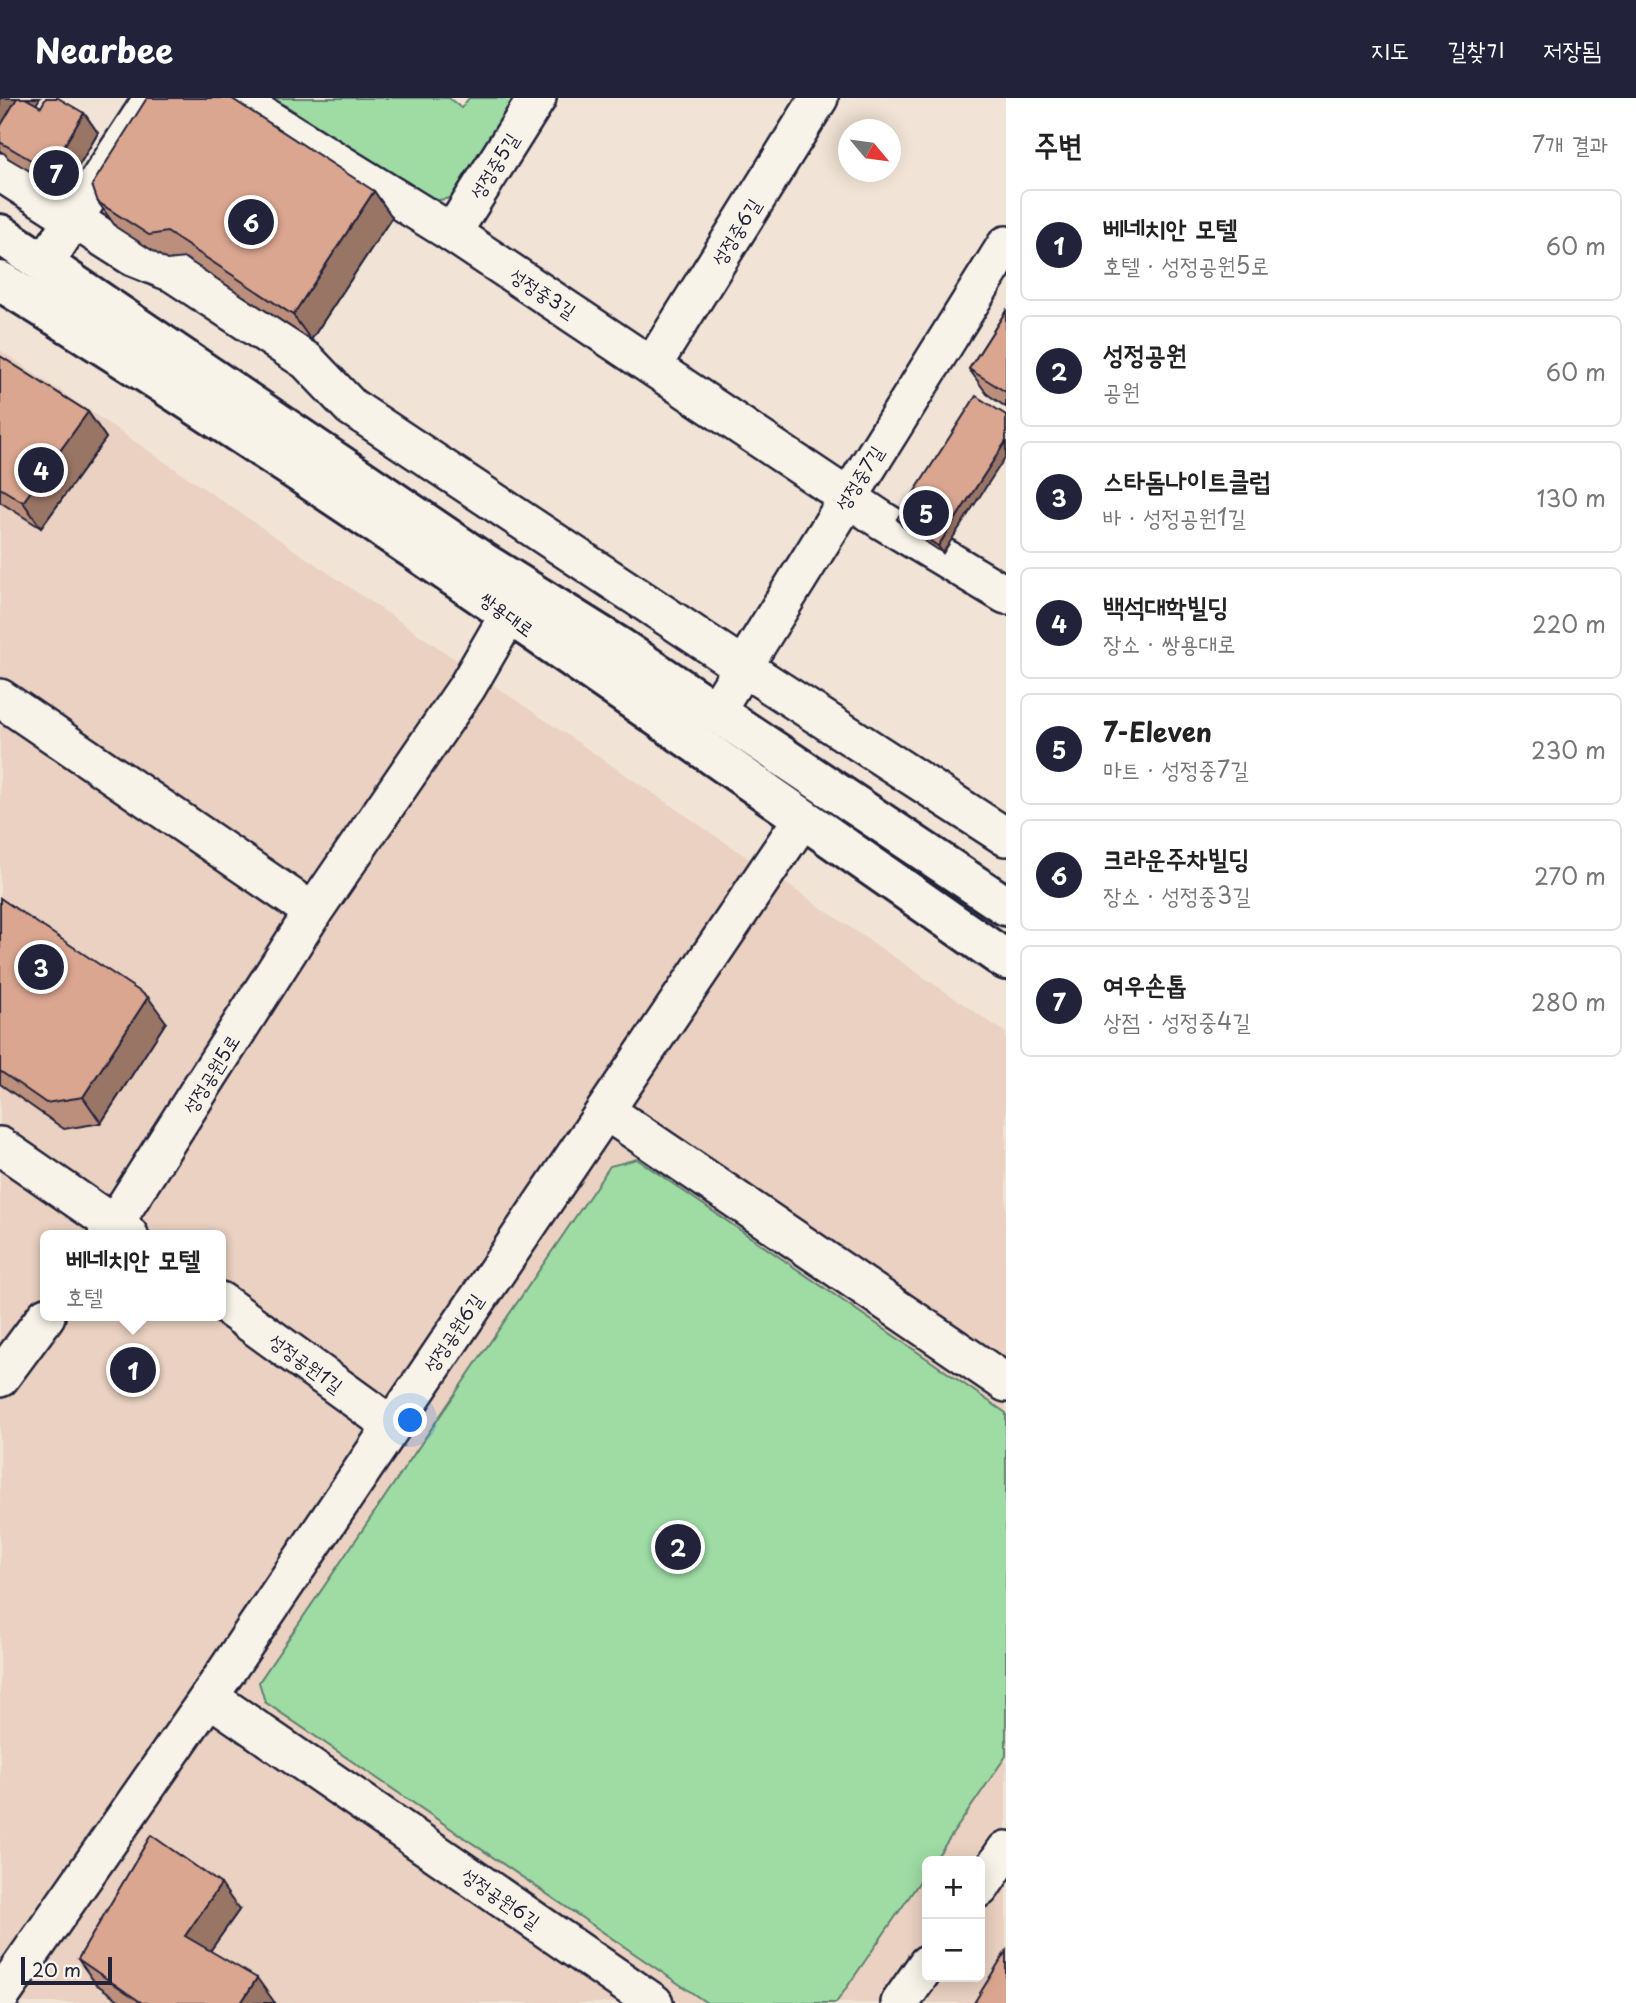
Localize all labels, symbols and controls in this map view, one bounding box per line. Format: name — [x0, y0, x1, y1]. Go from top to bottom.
text: Nearbee — [35, 24, 173, 74]
text: 지도 — [1371, 31, 1409, 67]
text: 길찾기 — [1447, 31, 1505, 67]
text: 저장됨 — [1543, 31, 1601, 67]
north arrow — [838, 119, 901, 182]
text: 주변 — [1034, 121, 1082, 166]
text: 7개 결과 — [1532, 126, 1608, 161]
street label: 성정중5길 — [462, 127, 524, 204]
pin: 7 — [33, 147, 79, 199]
street label: 성정중6길 — [704, 192, 767, 270]
pin: 6 — [228, 196, 274, 248]
text: 베네치안 모텔 — [1103, 208, 1237, 247]
text: 1 — [1054, 228, 1065, 263]
text: 60 m — [1546, 228, 1606, 263]
text: 호텔 · 성정공원5로 — [1103, 247, 1269, 282]
street label: 성정중3길 — [505, 260, 582, 324]
text: 성정공원 — [1103, 334, 1187, 373]
text: 2 — [1051, 354, 1067, 389]
text: 60 m — [1546, 354, 1606, 389]
text: 공원 — [1103, 373, 1140, 408]
street label: 성정중7길 — [827, 440, 889, 515]
pin: 4 — [18, 444, 64, 496]
text: 스타돔나이트클럽 — [1103, 460, 1270, 499]
text: 3 — [1051, 480, 1067, 515]
text: 130 m — [1536, 480, 1606, 515]
pin: 5 — [903, 487, 949, 539]
text: 바 · 성정공원1길 — [1103, 499, 1246, 534]
street label: 쌍용대로 — [475, 584, 541, 642]
text: 백석대학빌딩 — [1103, 586, 1229, 625]
text: 4 — [1051, 606, 1067, 641]
text: 220 m — [1532, 606, 1606, 641]
text: 장소 · 쌍용대로 — [1103, 625, 1236, 660]
text: 7-Eleven — [1103, 712, 1212, 751]
text: 5 — [1052, 732, 1066, 767]
text: 230 m — [1531, 732, 1606, 767]
text: 마트 · 성정중7길 — [1103, 751, 1249, 786]
text: 크라운주차빌딩 — [1103, 838, 1249, 877]
text: 6 — [1051, 858, 1067, 893]
text: 270 m — [1534, 858, 1606, 893]
text: 장소 · 성정중3길 — [1103, 877, 1251, 912]
pin: 3 — [18, 941, 64, 993]
text: 여우손톱 — [1103, 964, 1187, 1003]
text: 7 — [1052, 984, 1066, 1019]
text: 280 m — [1531, 984, 1606, 1019]
text: 상점 · 성정중4길 — [1103, 1003, 1251, 1038]
street label: 성정공원5로 — [175, 1028, 246, 1118]
popup — [40, 1230, 226, 1321]
text: 베네치안 모텔 — [66, 1239, 200, 1278]
text: 호텔 — [66, 1278, 103, 1313]
street label: 성정공원6길 — [415, 1287, 489, 1377]
street label: 성정공원1길 — [264, 1326, 349, 1398]
pin: 1 — [110, 1344, 156, 1396]
your location — [393, 1403, 427, 1437]
pin: 2 — [655, 1521, 701, 1573]
map controls — [922, 1856, 985, 1982]
button: + — [922, 1856, 985, 1919]
street label: 성정공원6길 — [457, 1860, 546, 1934]
button: − — [922, 1919, 985, 1982]
scale bar — [21, 1954, 112, 1986]
text: 20 m — [32, 1955, 81, 1983]

